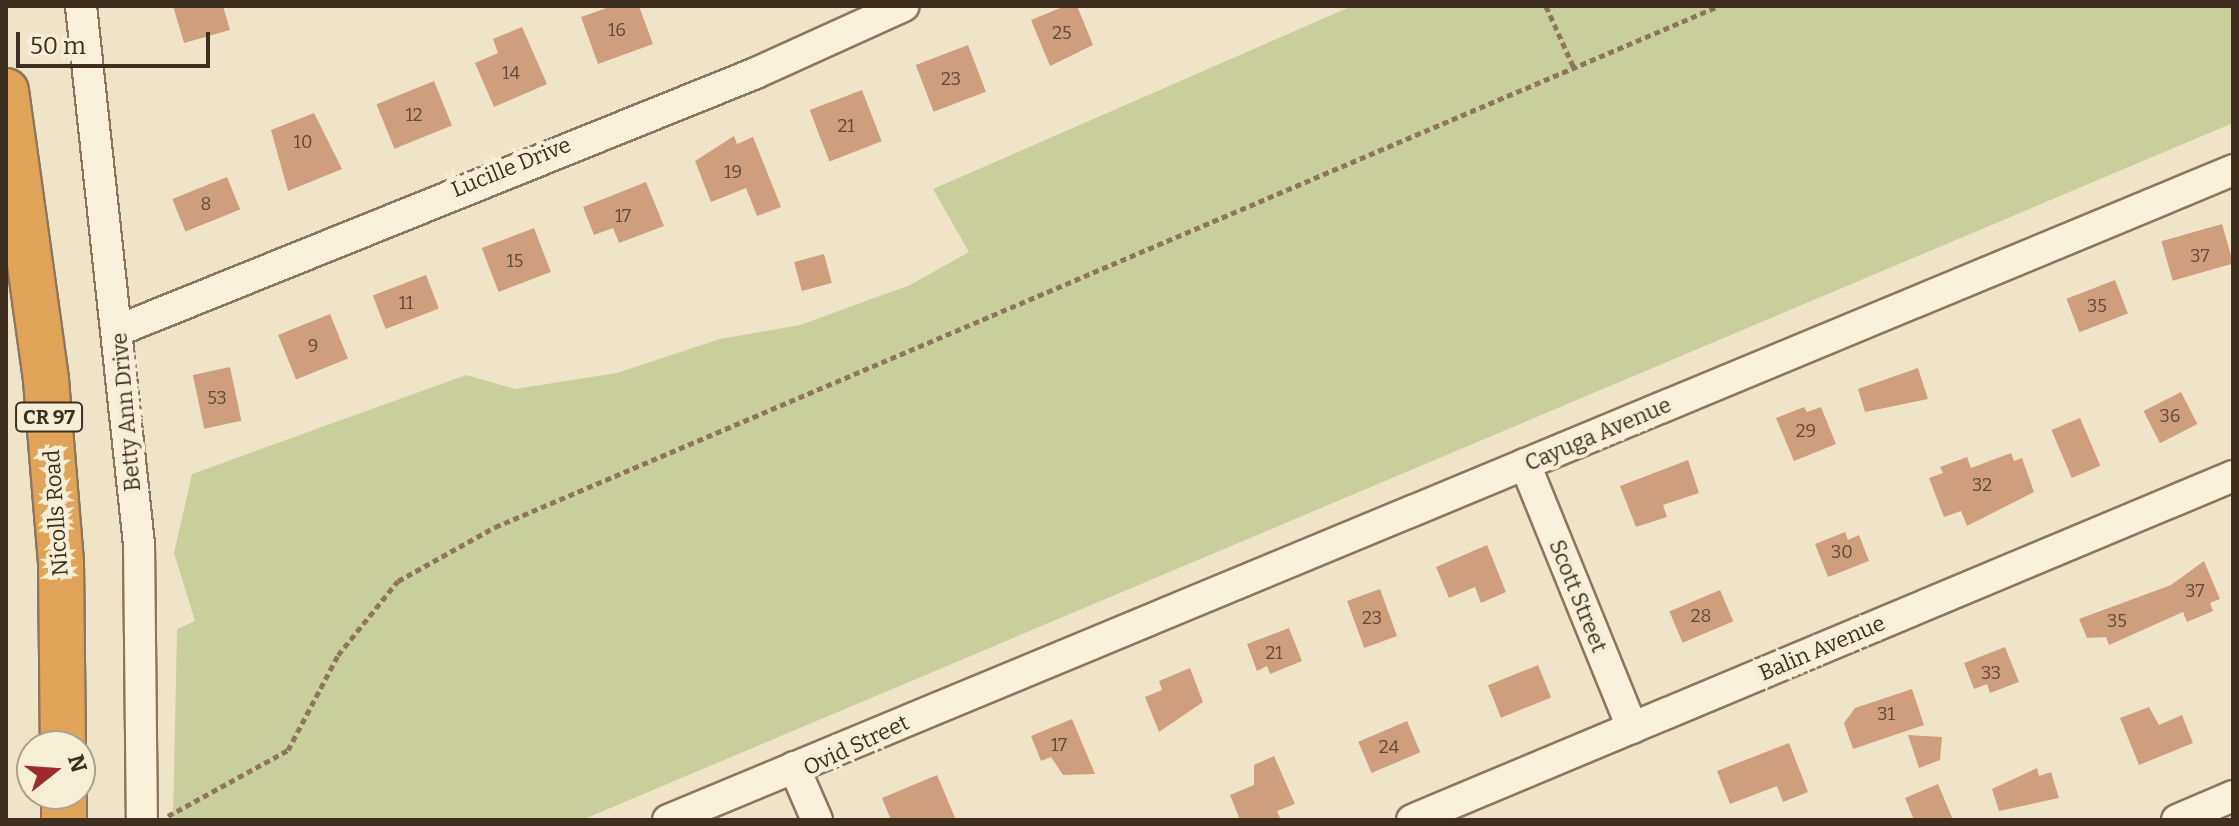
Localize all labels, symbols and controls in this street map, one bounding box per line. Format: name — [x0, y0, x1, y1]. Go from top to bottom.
scale bar — [20, 16, 214, 66]
house number: 16 — [608, 19, 626, 41]
house number: 25 — [1052, 22, 1072, 44]
text: 50 m — [30, 32, 86, 60]
house number: 14 — [502, 62, 520, 84]
house number: 23 — [941, 68, 961, 90]
house number: 12 — [405, 104, 423, 126]
house number: 21 — [837, 115, 855, 137]
house number: 10 — [294, 131, 312, 153]
street label: Lucille Drive — [448, 131, 574, 203]
house number: 19 — [724, 161, 742, 183]
house number: 8 — [201, 193, 211, 215]
house number: 17 — [615, 205, 631, 227]
house number: 37 — [2190, 245, 2210, 267]
house number: 15 — [507, 250, 523, 272]
house number: 11 — [399, 292, 413, 314]
house number: 35 — [2087, 295, 2107, 317]
street label: Betty Ann Drive — [106, 331, 146, 493]
house number: 9 — [308, 335, 318, 357]
house number: 53 — [207, 387, 227, 409]
street label: Cayuga Avenue — [1521, 391, 1675, 477]
road number: CR 97 — [15, 401, 83, 433]
house number: 36 — [2160, 405, 2180, 427]
house number: 29 — [1796, 420, 1816, 442]
street label: Nicolls Road — [38, 449, 74, 577]
house number: 32 — [1972, 474, 1992, 496]
street label: Scott Street — [1543, 536, 1613, 656]
house number: 30 — [1831, 541, 1853, 563]
house number: 37 — [2185, 580, 2205, 602]
house number: 28 — [1691, 605, 1711, 627]
house number: 23 — [1362, 607, 1382, 629]
street label: Balin Avenue — [1755, 610, 1889, 686]
house number: 35 — [2107, 610, 2127, 632]
house number: 21 — [1265, 642, 1283, 664]
house number: 33 — [1981, 662, 2001, 684]
house number: 31 — [1877, 703, 1895, 725]
street label: Ovid Street — [799, 709, 913, 781]
north arrow — [16, 730, 96, 810]
house number: 17 — [1051, 734, 1067, 756]
house number: 24 — [1379, 736, 1399, 758]
text: N — [62, 751, 93, 775]

